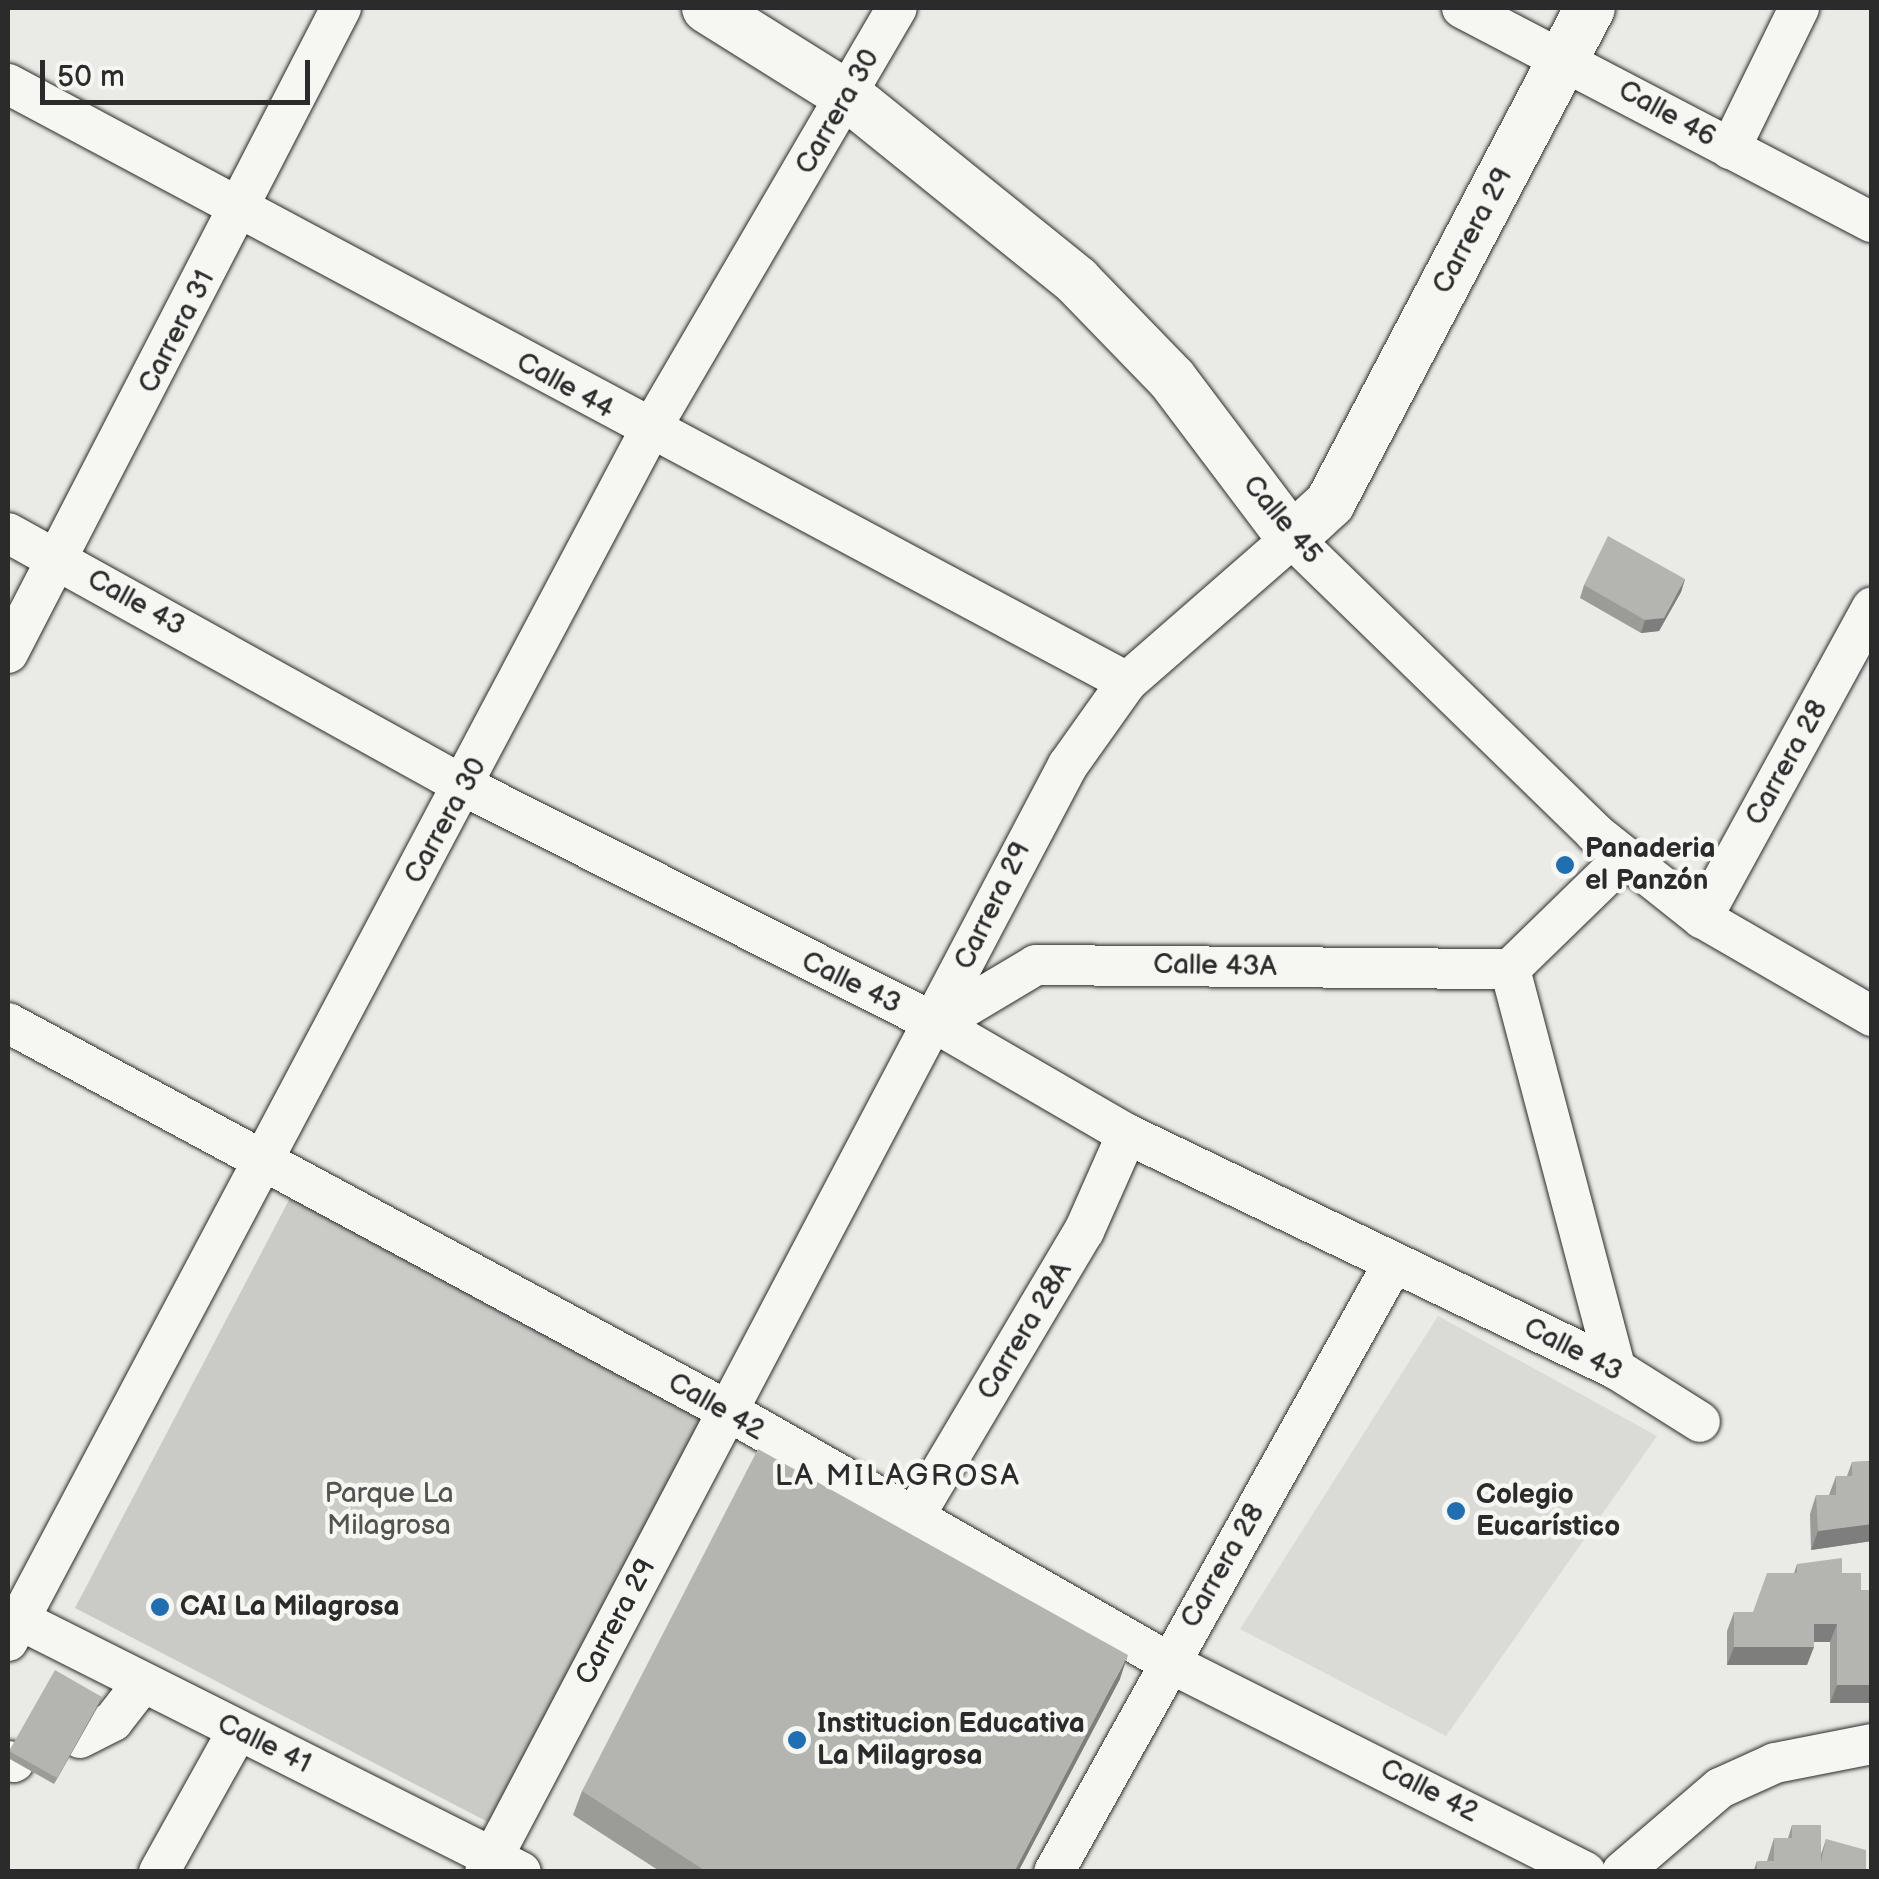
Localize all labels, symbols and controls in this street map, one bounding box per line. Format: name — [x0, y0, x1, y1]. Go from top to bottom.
scale bar — [45, 40, 315, 102]
street label: Carrera 30 — [789, 44, 887, 180]
text: 50 m — [57, 59, 125, 95]
street label: Calle 46 — [1612, 74, 1722, 154]
street label: Carrera 29 — [1426, 162, 1520, 300]
street label: Carrera 31 — [132, 265, 222, 399]
street label: Calle 44 — [510, 346, 620, 426]
street label: Calle 45 — [1235, 469, 1329, 571]
street label: Calle 43 — [81, 562, 191, 644]
street label: Carrera 28 — [1739, 695, 1835, 831]
street label: Carrera 30 — [398, 752, 494, 890]
place label: Panaderia el Panzón — [1585, 832, 1716, 898]
street label: Carrera 29 — [948, 837, 1038, 975]
marker: Panaderia el Panzón — [1554, 854, 1576, 876]
street label: Calle 43 — [796, 945, 906, 1021]
street label: Calle 43A — [1153, 948, 1277, 984]
street label: Carrera 28A — [971, 1256, 1079, 1406]
street label: Calle 43 — [1518, 1311, 1628, 1389]
street label: Calle 42 — [662, 1366, 770, 1448]
district label: LA MILAGROSA — [775, 1458, 1021, 1494]
park label: Parque La Milagrosa — [324, 1477, 454, 1543]
place label: Colegio Eucarístico — [1476, 1478, 1620, 1544]
street label: Carrera 28 — [1174, 1498, 1272, 1634]
marker: Colegio Eucarístico — [1445, 1500, 1467, 1522]
street label: Carrera 29 — [569, 1553, 663, 1691]
place label: CAI La Milagrosa — [180, 1590, 400, 1624]
marker: CAI La Milagrosa — [149, 1596, 171, 1618]
street label: Calle 41 — [212, 1707, 316, 1781]
place label: Institucion Educativa La Milagrosa — [817, 1707, 1085, 1773]
marker: Institucion Educativa La Milagrosa — [786, 1729, 808, 1751]
street label: Calle 42 — [1374, 1752, 1484, 1830]

